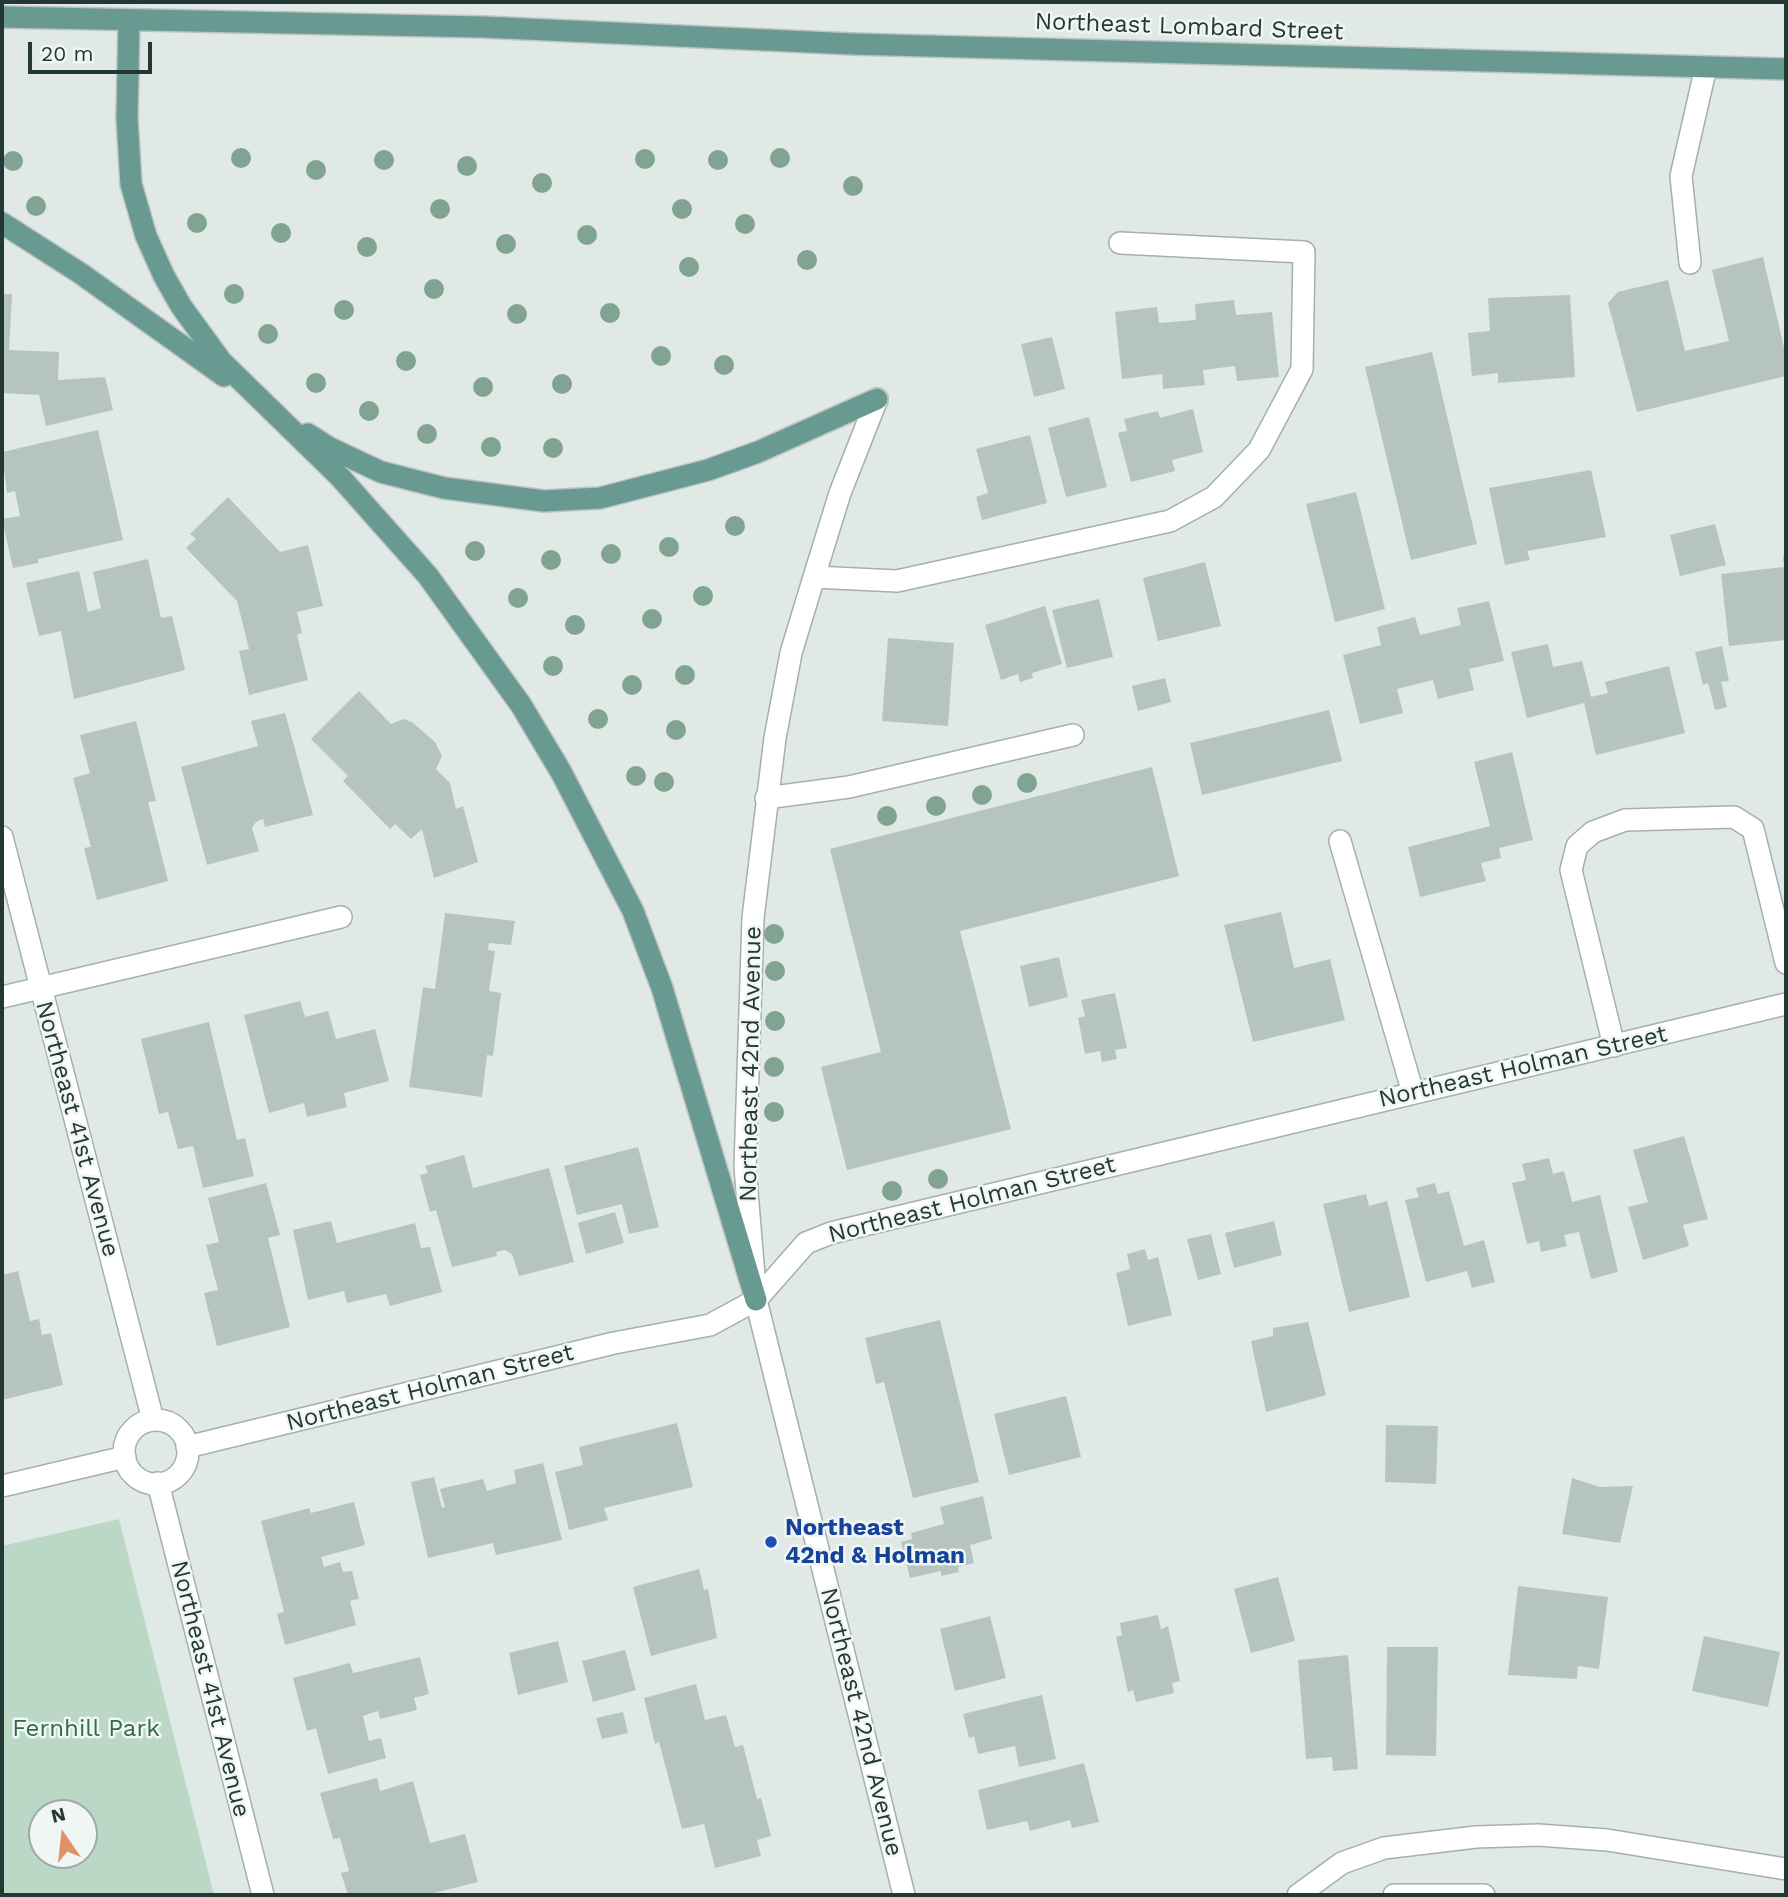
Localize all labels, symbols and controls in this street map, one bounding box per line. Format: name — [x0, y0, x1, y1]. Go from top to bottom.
street label: Northeast Lombard Street — [1034, 7, 1344, 47]
scale bar — [32, 28, 156, 72]
text: 20 m — [41, 41, 93, 66]
street label: Northeast 42nd Avenue — [734, 926, 768, 1202]
street label: Northeast 41st Avenue — [29, 998, 125, 1260]
street label: Northeast Holman Street — [1376, 1020, 1670, 1114]
street label: Northeast Holman Street — [825, 1150, 1119, 1250]
street label: Northeast Holman Street — [283, 1338, 577, 1438]
place label: Northeast 42nd & Holman — [785, 1514, 965, 1570]
marker: Northeast 42nd & Holman — [763, 1534, 779, 1550]
street label: Northeast 41st Avenue — [164, 1558, 256, 1820]
street label: Northeast 42nd Avenue — [814, 1585, 908, 1859]
park label: Fernhill Park — [12, 1715, 160, 1743]
north arrow — [28, 1799, 98, 1869]
text: N — [49, 1802, 68, 1828]

